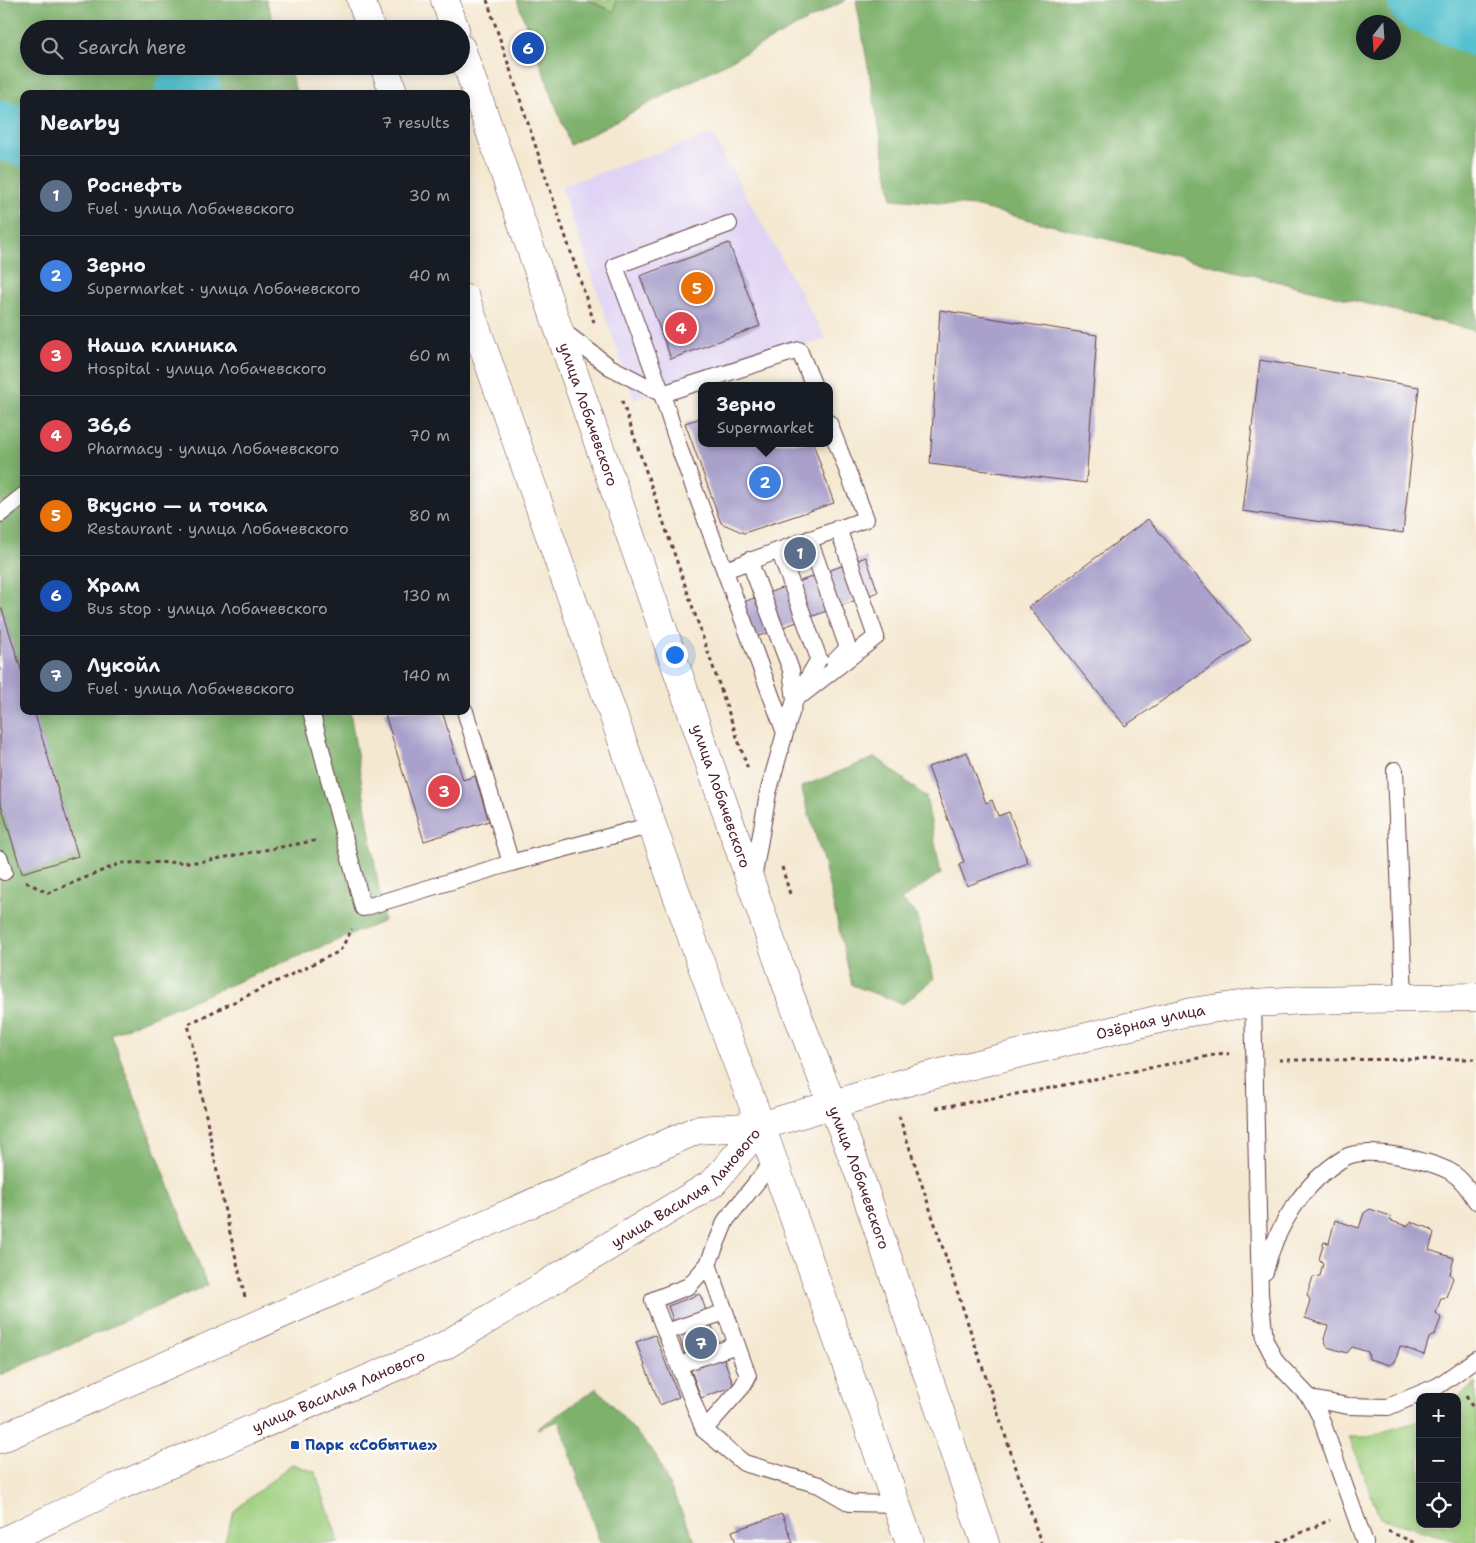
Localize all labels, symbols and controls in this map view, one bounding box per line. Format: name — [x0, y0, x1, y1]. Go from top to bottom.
north arrow — [1356, 15, 1401, 60]
search box — [20, 20, 470, 75]
pin: 6 — [512, 29, 544, 67]
icon: search — [38, 34, 66, 62]
text: Search here — [78, 35, 187, 60]
text: Nearby — [40, 109, 120, 137]
text: 7 results — [381, 112, 450, 133]
text: Роснефть — [87, 173, 182, 198]
text: 1 — [52, 185, 60, 206]
text: 30 m — [409, 185, 450, 206]
text: Fuel · улица Лобачевского — [87, 198, 294, 219]
text: Зерно — [87, 253, 146, 278]
text: 2 — [50, 265, 62, 286]
text: 40 m — [408, 265, 450, 286]
pin: 5 — [681, 269, 713, 307]
text: Supermarket · улица Лобачевского — [87, 278, 361, 299]
pin: 4 — [665, 309, 697, 347]
text: Наша клиника — [87, 333, 237, 358]
street label: улица Лобачевского — [554, 340, 623, 489]
text: 3 — [50, 345, 62, 366]
text: 60 m — [409, 345, 450, 366]
text: Hospital · улица Лобачевского — [87, 358, 326, 379]
popup — [698, 382, 833, 447]
text: Зерно — [717, 392, 776, 417]
text: 36,6 — [87, 413, 131, 438]
text: Supermarket — [717, 417, 814, 438]
text: 4 — [50, 425, 62, 446]
text: 70 m — [409, 425, 450, 446]
text: Pharmacy · улица Лобачевского — [87, 438, 339, 459]
pin: 2 — [749, 463, 781, 501]
text: Вкусно — и точка — [87, 493, 268, 518]
text: 5 — [51, 505, 61, 526]
text: 80 m — [409, 505, 450, 526]
text: Restaurant · улица Лобачевского — [87, 518, 349, 539]
pin: 1 — [784, 534, 816, 572]
text: Храм — [87, 573, 140, 598]
text: 6 — [50, 585, 62, 606]
text: 130 m — [403, 585, 450, 606]
text: Bus stop · улица Лобачевского — [87, 598, 328, 619]
your location — [662, 642, 688, 668]
text: Лукойл — [87, 653, 160, 678]
text: 7 — [50, 665, 62, 686]
text: 140 m — [403, 665, 450, 686]
text: Fuel · улица Лобачевского — [87, 678, 294, 699]
street label: улица Лобачевского — [687, 722, 755, 871]
pin: 3 — [428, 772, 460, 810]
street label: Озёрная улица — [1094, 1000, 1207, 1044]
street label: улица Лобачевского — [824, 1103, 894, 1252]
street label: улица Василия Ланового — [607, 1124, 765, 1252]
pin: 7 — [685, 1324, 717, 1362]
street label: улица Василия Ланового — [249, 1345, 428, 1438]
map controls — [1416, 1393, 1461, 1528]
button: + — [1416, 1393, 1461, 1438]
place label: Парк «Событие» — [305, 1435, 438, 1455]
button: − — [1416, 1438, 1461, 1483]
marker: Парк «Событие» — [289, 1439, 301, 1451]
button: locate — [1416, 1483, 1461, 1528]

